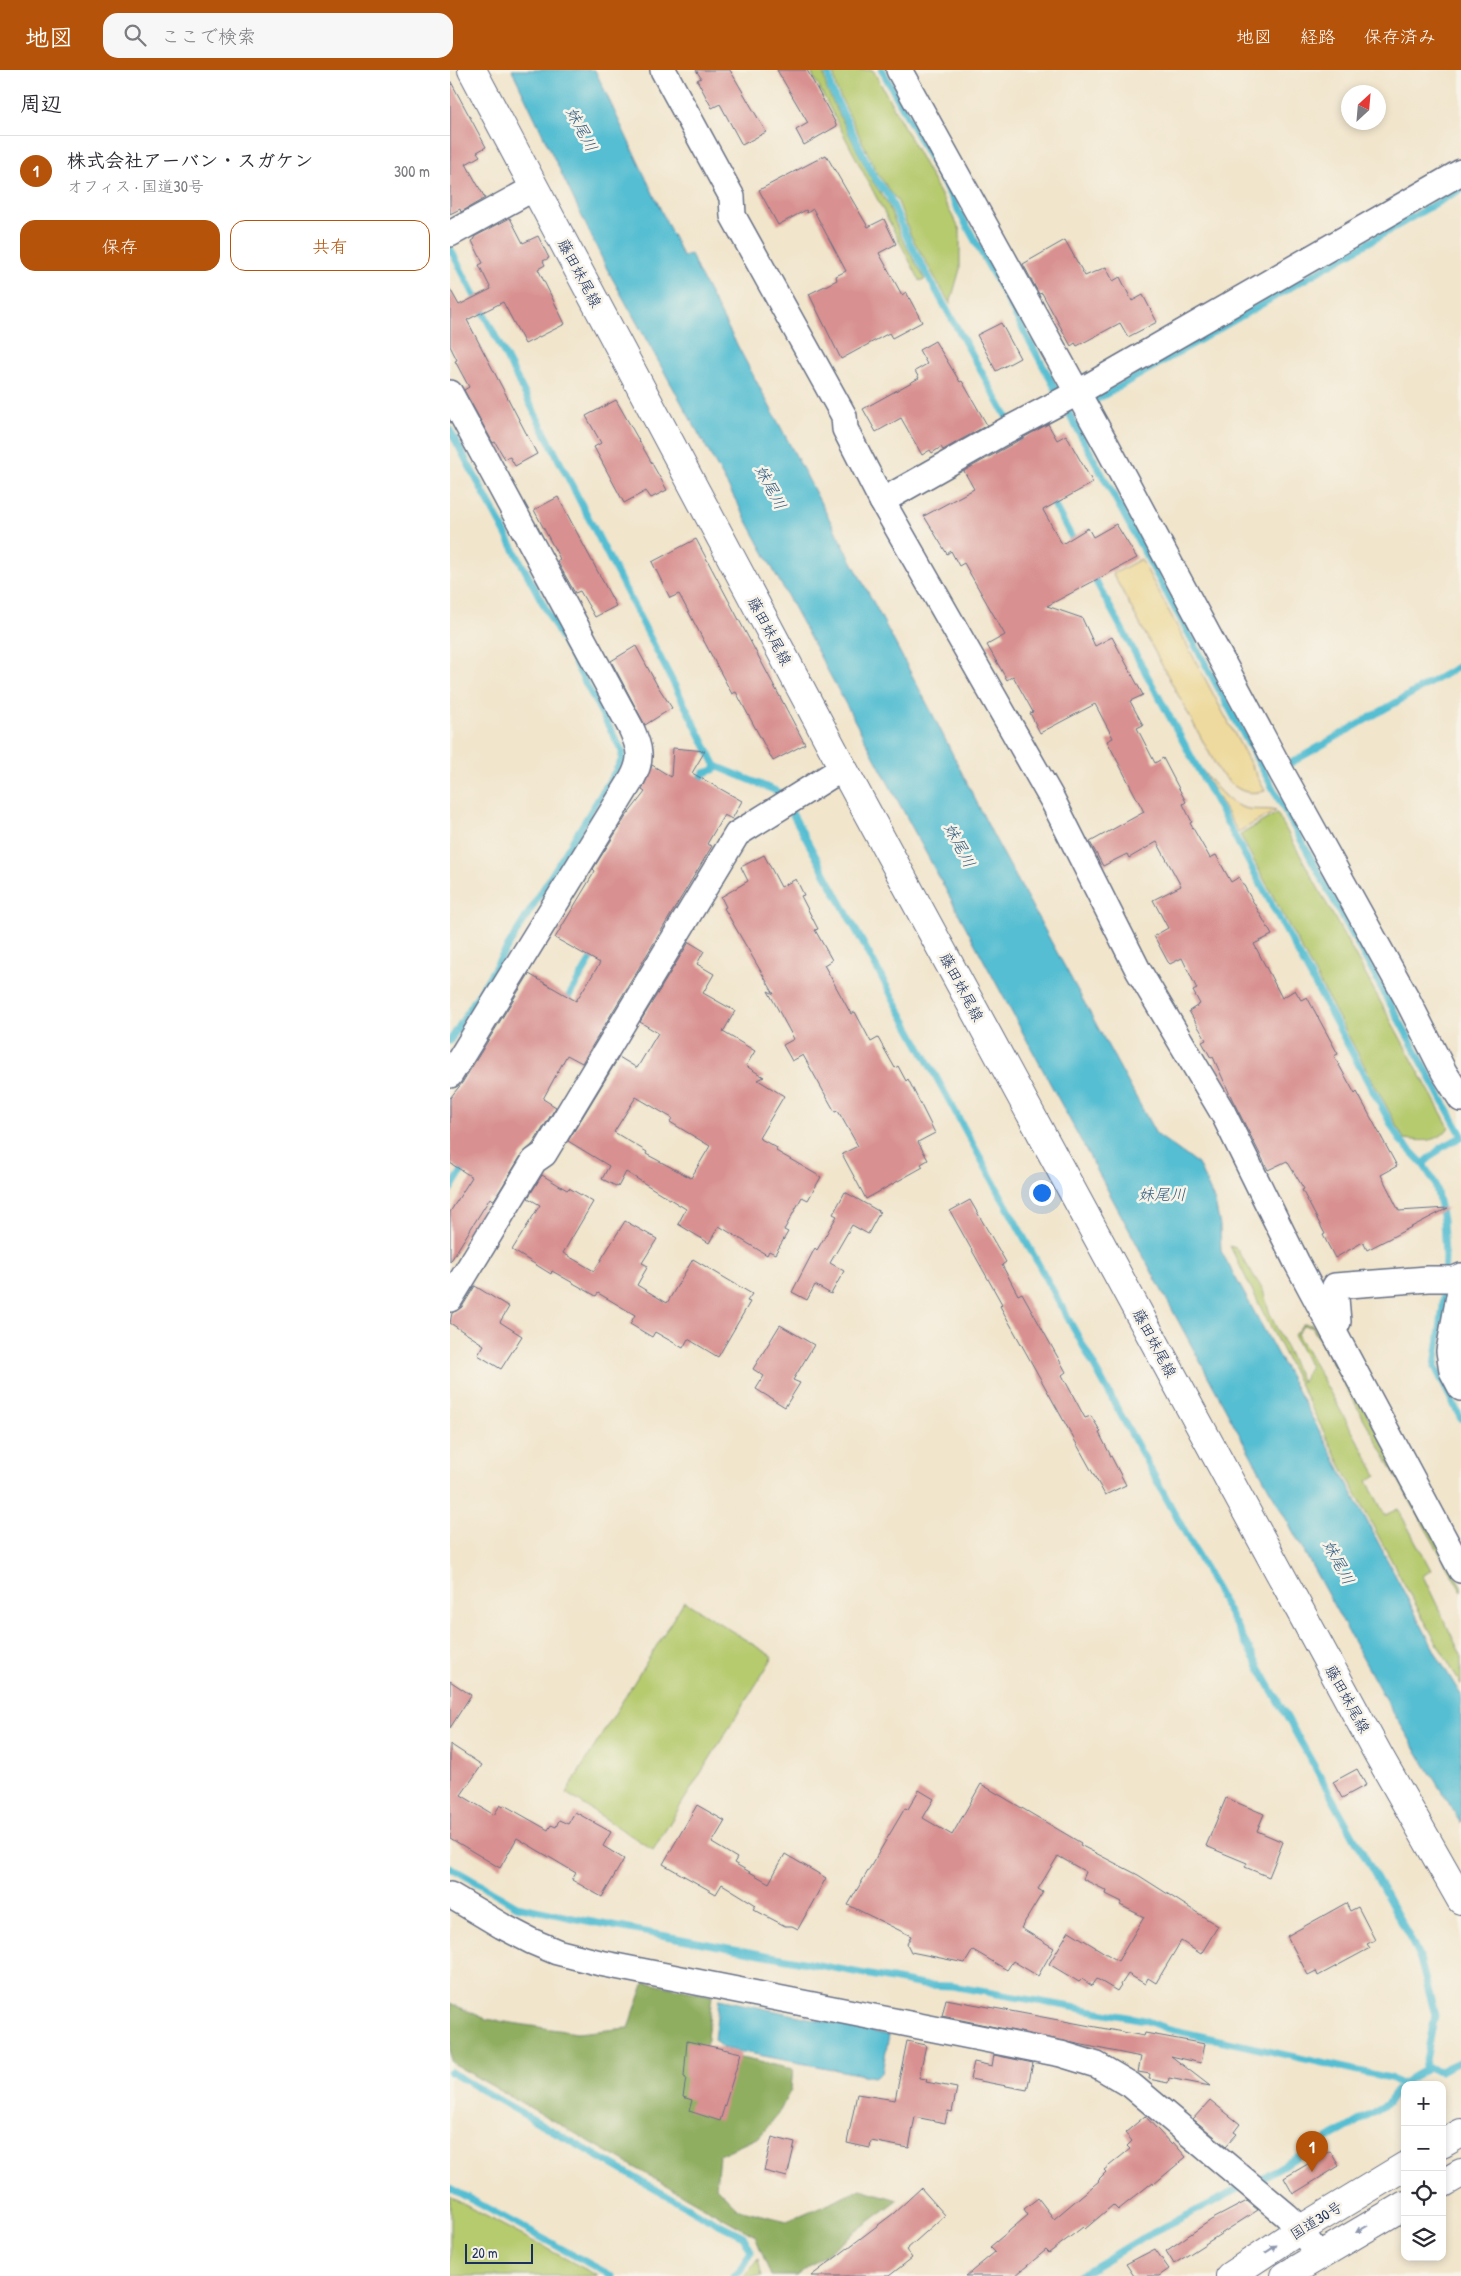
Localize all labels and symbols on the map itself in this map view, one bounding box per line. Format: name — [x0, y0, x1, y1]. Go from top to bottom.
north arrow — [1341, 85, 1386, 130]
water label: 妹尾川 — [561, 103, 603, 155]
street label: 藤田妹尾線 — [553, 235, 607, 311]
water label: 妹尾川 — [750, 461, 792, 513]
street label: 藤田妹尾線 — [743, 593, 797, 669]
water label: 妹尾川 — [939, 819, 981, 871]
street label: 藤田妹尾線 — [935, 949, 989, 1025]
your location — [1029, 1180, 1055, 1206]
water label: 妹尾川 — [1138, 1183, 1186, 1205]
street label: 藤田妹尾線 — [1128, 1305, 1182, 1381]
water label: 妹尾川 — [1318, 1536, 1360, 1588]
street label: 藤田妹尾線 — [1321, 1661, 1375, 1737]
pin: 1 — [1296, 2131, 1328, 2172]
street label: 国道30号 — [1286, 2196, 1346, 2244]
one-way arrow — [1356, 2225, 1369, 2234]
scale bar — [465, 2241, 532, 2264]
one-way arrow — [1264, 2244, 1277, 2254]

